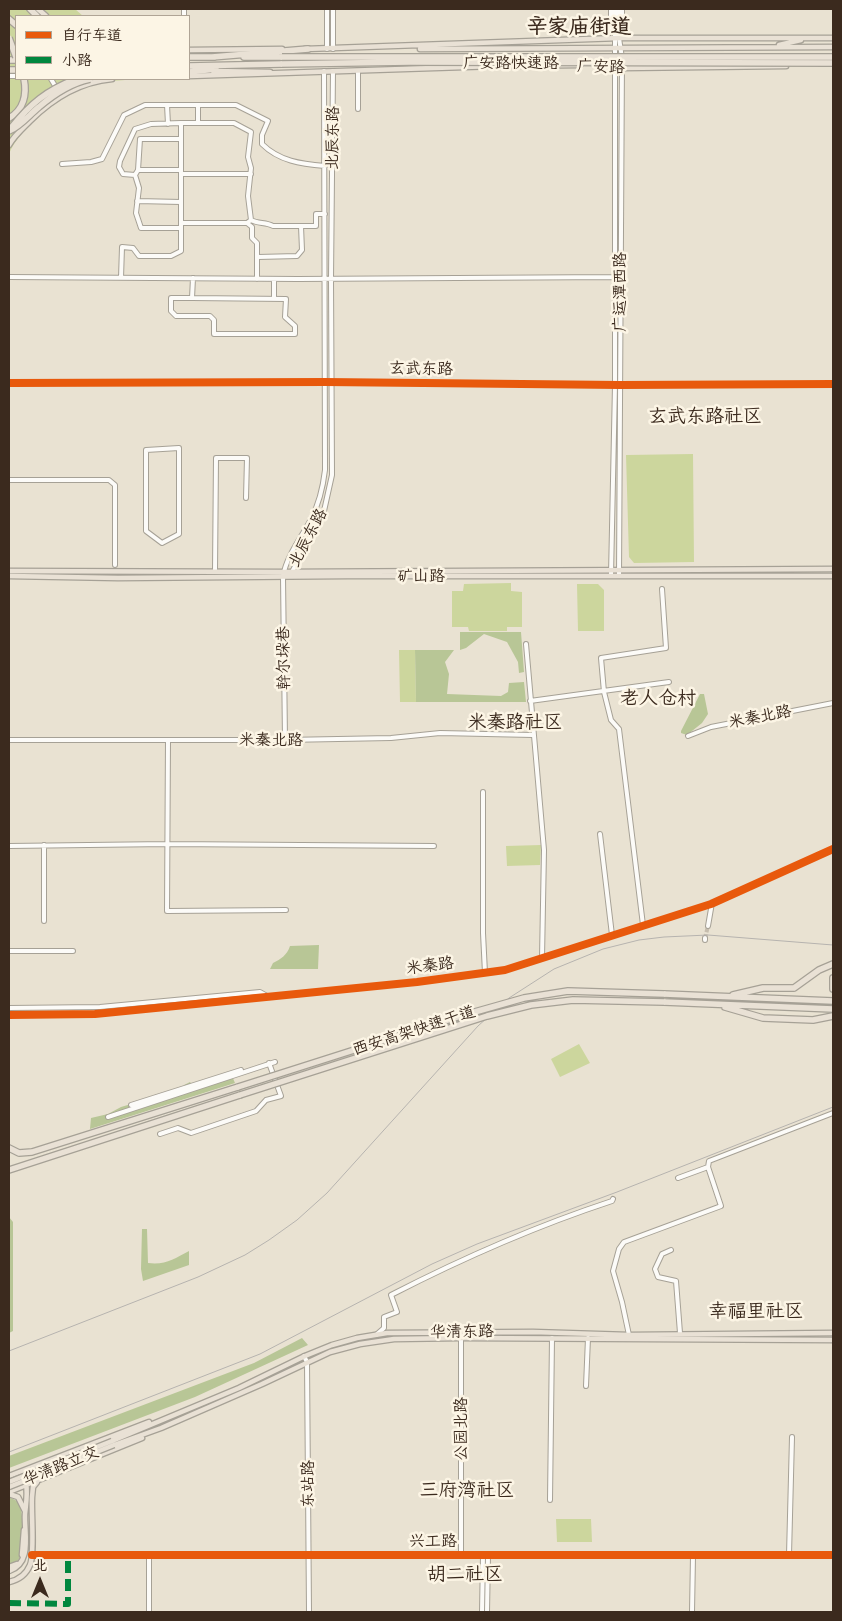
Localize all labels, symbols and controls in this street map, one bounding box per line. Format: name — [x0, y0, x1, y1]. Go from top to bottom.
district label: 辛家庙街道 — [527, 14, 631, 40]
legend — [15, 15, 190, 80]
text: 自行车道 — [62, 26, 122, 44]
text: 小路 — [62, 51, 92, 69]
street label: 广安路快速路 — [463, 53, 559, 73]
street label: 广安路 — [577, 57, 625, 77]
street label: 北辰东路 — [323, 106, 343, 170]
street label: 广运潭西路 — [610, 252, 630, 332]
street label: 玄武东路 — [389, 359, 453, 379]
district label: 玄武东路社区 — [648, 406, 762, 428]
street label: 北辰东路 — [285, 505, 331, 571]
street label: 矿山路 — [397, 566, 445, 586]
street label: 幹尔垛巷 — [274, 626, 294, 690]
district label: 老人仓村 — [620, 688, 696, 710]
street label: 米秦北路 — [727, 701, 793, 733]
district label: 米秦路社区 — [468, 712, 562, 734]
street label: 米秦北路 — [239, 730, 303, 750]
street label: 米秦路 — [405, 954, 455, 978]
street label: 西安高架快速干道 — [350, 1002, 478, 1060]
district label: 幸福里社区 — [709, 1301, 803, 1323]
street label: 华清东路 — [430, 1322, 494, 1342]
street label: 公园北路 — [451, 1397, 471, 1461]
street label: 华清路立交 — [20, 1442, 102, 1490]
street label: 东站路 — [298, 1460, 318, 1508]
district label: 三府湾社区 — [420, 1480, 514, 1502]
street label: 兴工路 — [409, 1531, 457, 1551]
north arrow — [15, 1556, 65, 1606]
text: 北 — [33, 1557, 47, 1574]
district label: 胡二社区 — [427, 1564, 503, 1586]

